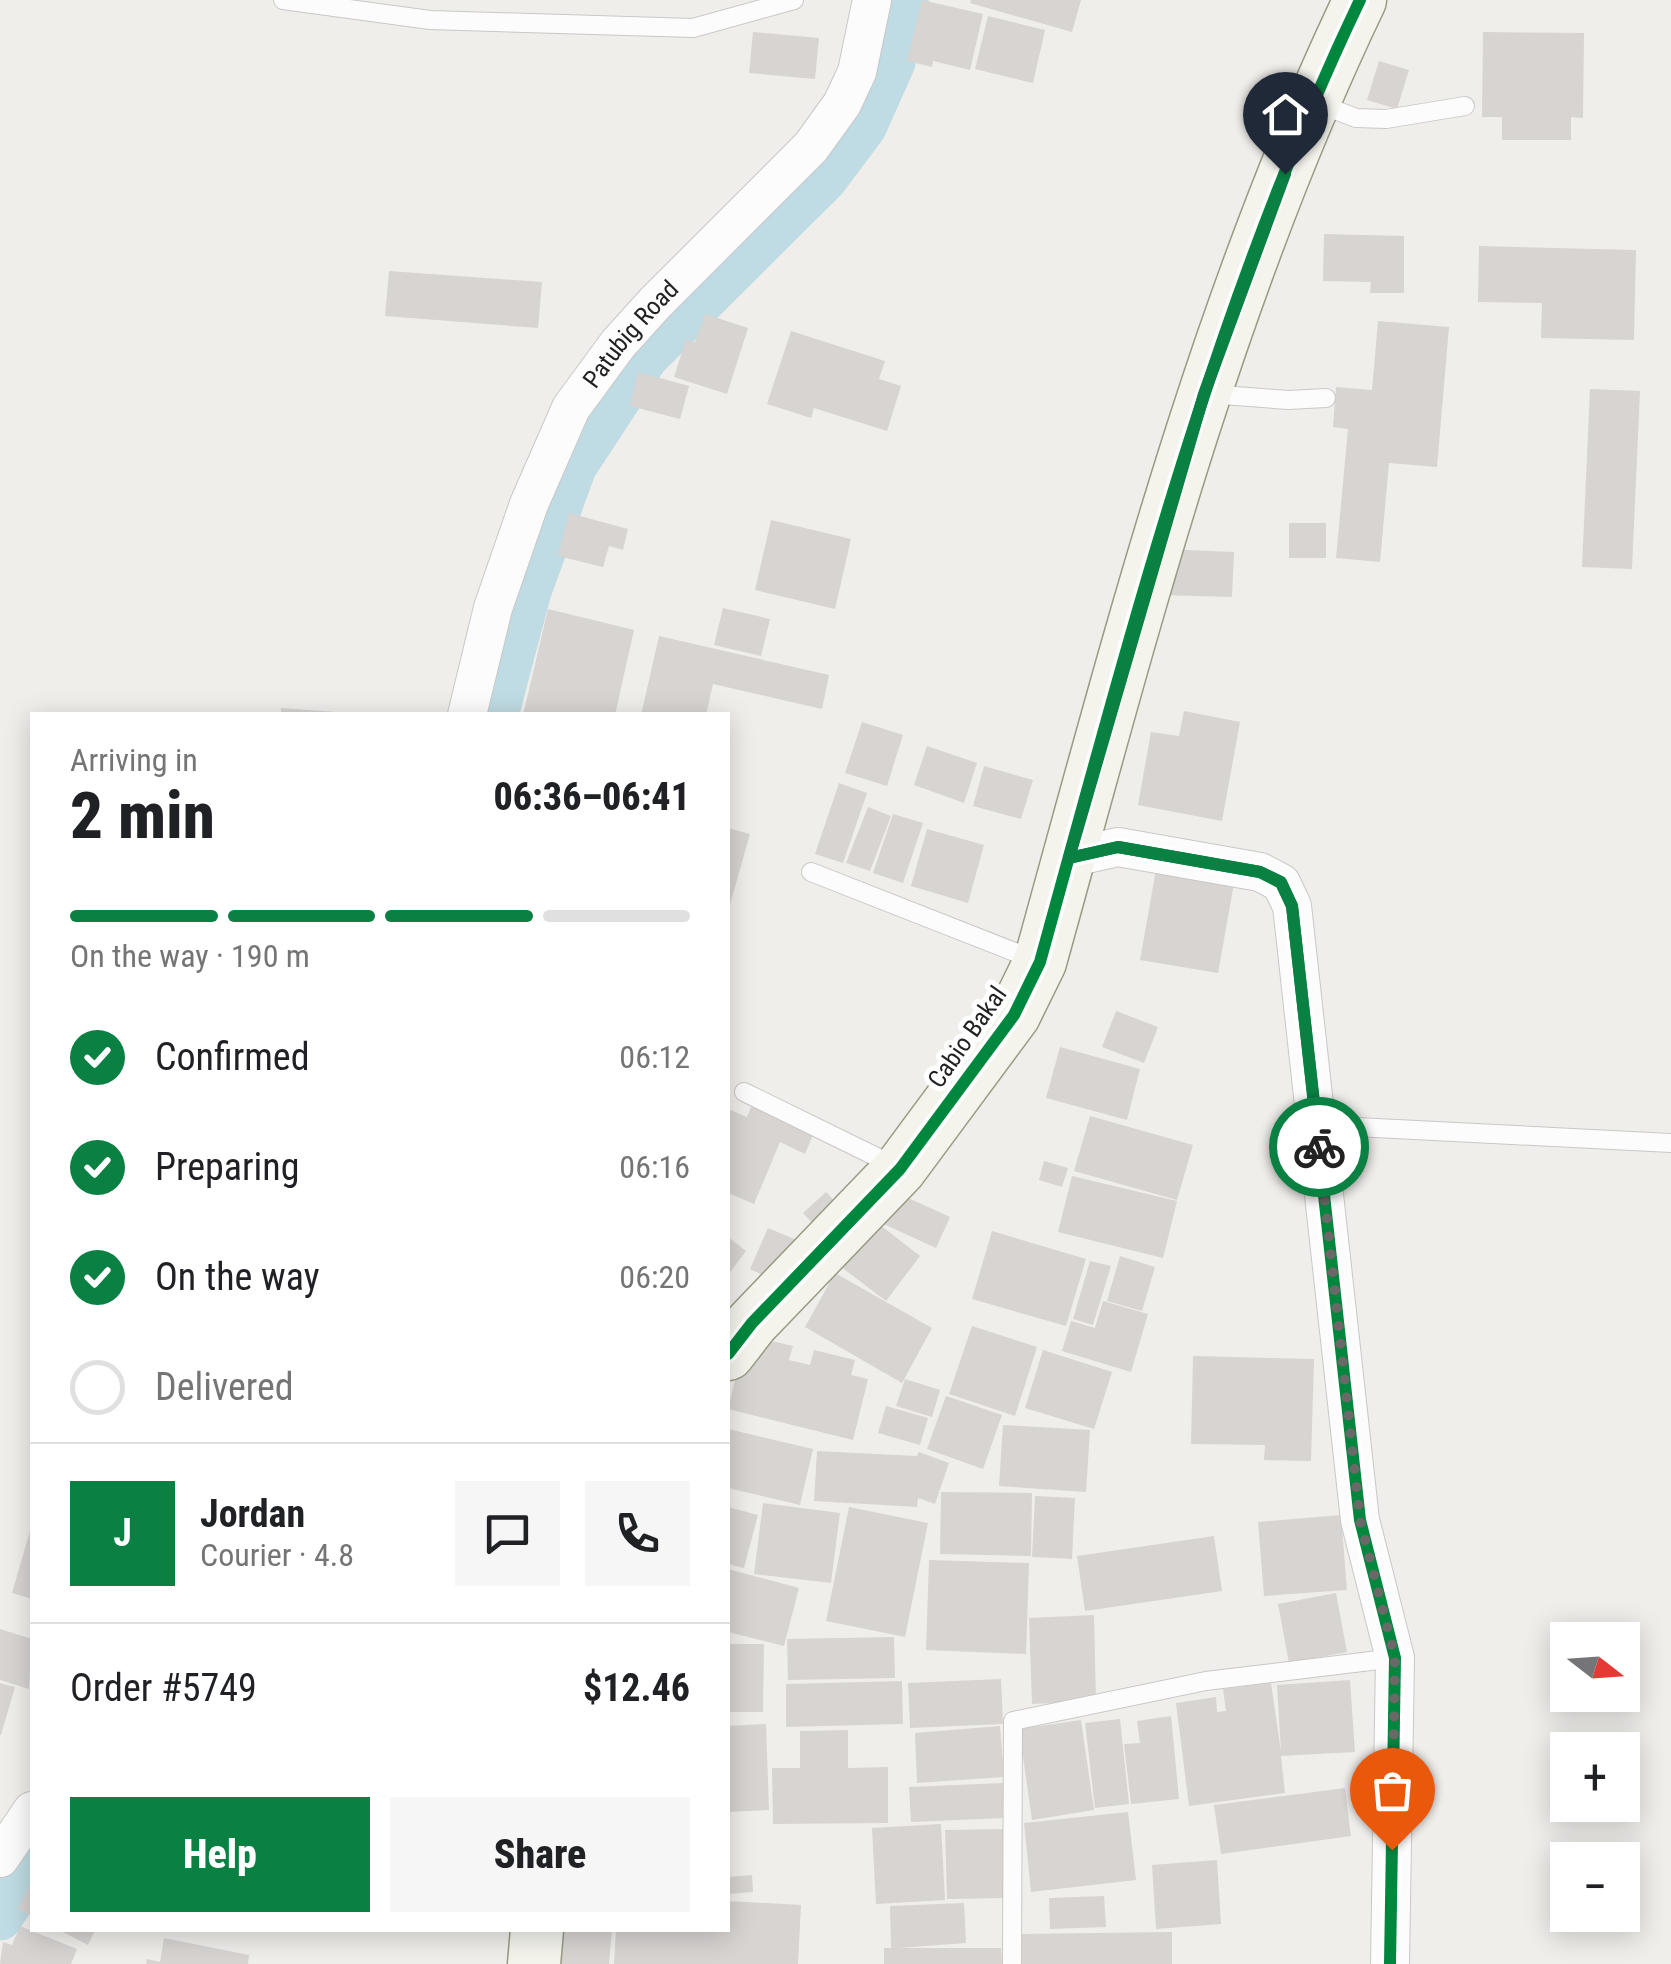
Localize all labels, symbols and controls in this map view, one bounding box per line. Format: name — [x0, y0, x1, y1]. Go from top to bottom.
pin — [1243, 72, 1328, 175]
icon: home — [1258, 87, 1313, 142]
street label: Patubig Road — [577, 274, 684, 393]
text: Arriving in — [70, 741, 198, 779]
text: 06:36–06:41 — [493, 775, 690, 819]
text: 2 min — [70, 778, 215, 854]
text: On the way · 190 m — [70, 937, 310, 975]
street label: Cabio Bakal — [922, 981, 1012, 1093]
icon: check — [70, 1030, 125, 1085]
text: Confirmed — [155, 1035, 310, 1079]
text: 06:12 — [619, 1038, 690, 1076]
courier — [1269, 1097, 1369, 1197]
icon: bike — [1292, 1120, 1347, 1175]
icon: check — [70, 1140, 125, 1195]
text: Preparing — [155, 1145, 300, 1189]
text: 06:16 — [619, 1148, 690, 1186]
icon: check — [70, 1250, 125, 1305]
text: On the way — [155, 1255, 320, 1299]
text: 06:20 — [619, 1258, 690, 1296]
text: Delivered — [155, 1365, 294, 1409]
button: chat — [455, 1481, 560, 1586]
button: phone — [585, 1481, 690, 1586]
text: Jordan — [200, 1492, 305, 1536]
text: J — [113, 1511, 132, 1555]
text: Courier · 4.8 — [200, 1536, 354, 1574]
north arrow — [1550, 1622, 1640, 1712]
map controls — [1550, 1622, 1640, 1932]
text: Order #5749 — [70, 1666, 257, 1710]
text: $12.46 — [583, 1666, 690, 1710]
button: + — [1550, 1732, 1640, 1822]
pin — [1350, 1748, 1435, 1851]
icon: bag — [1365, 1763, 1420, 1818]
button: Help — [70, 1797, 370, 1912]
button: Share — [390, 1797, 690, 1912]
button: − — [1550, 1842, 1640, 1932]

